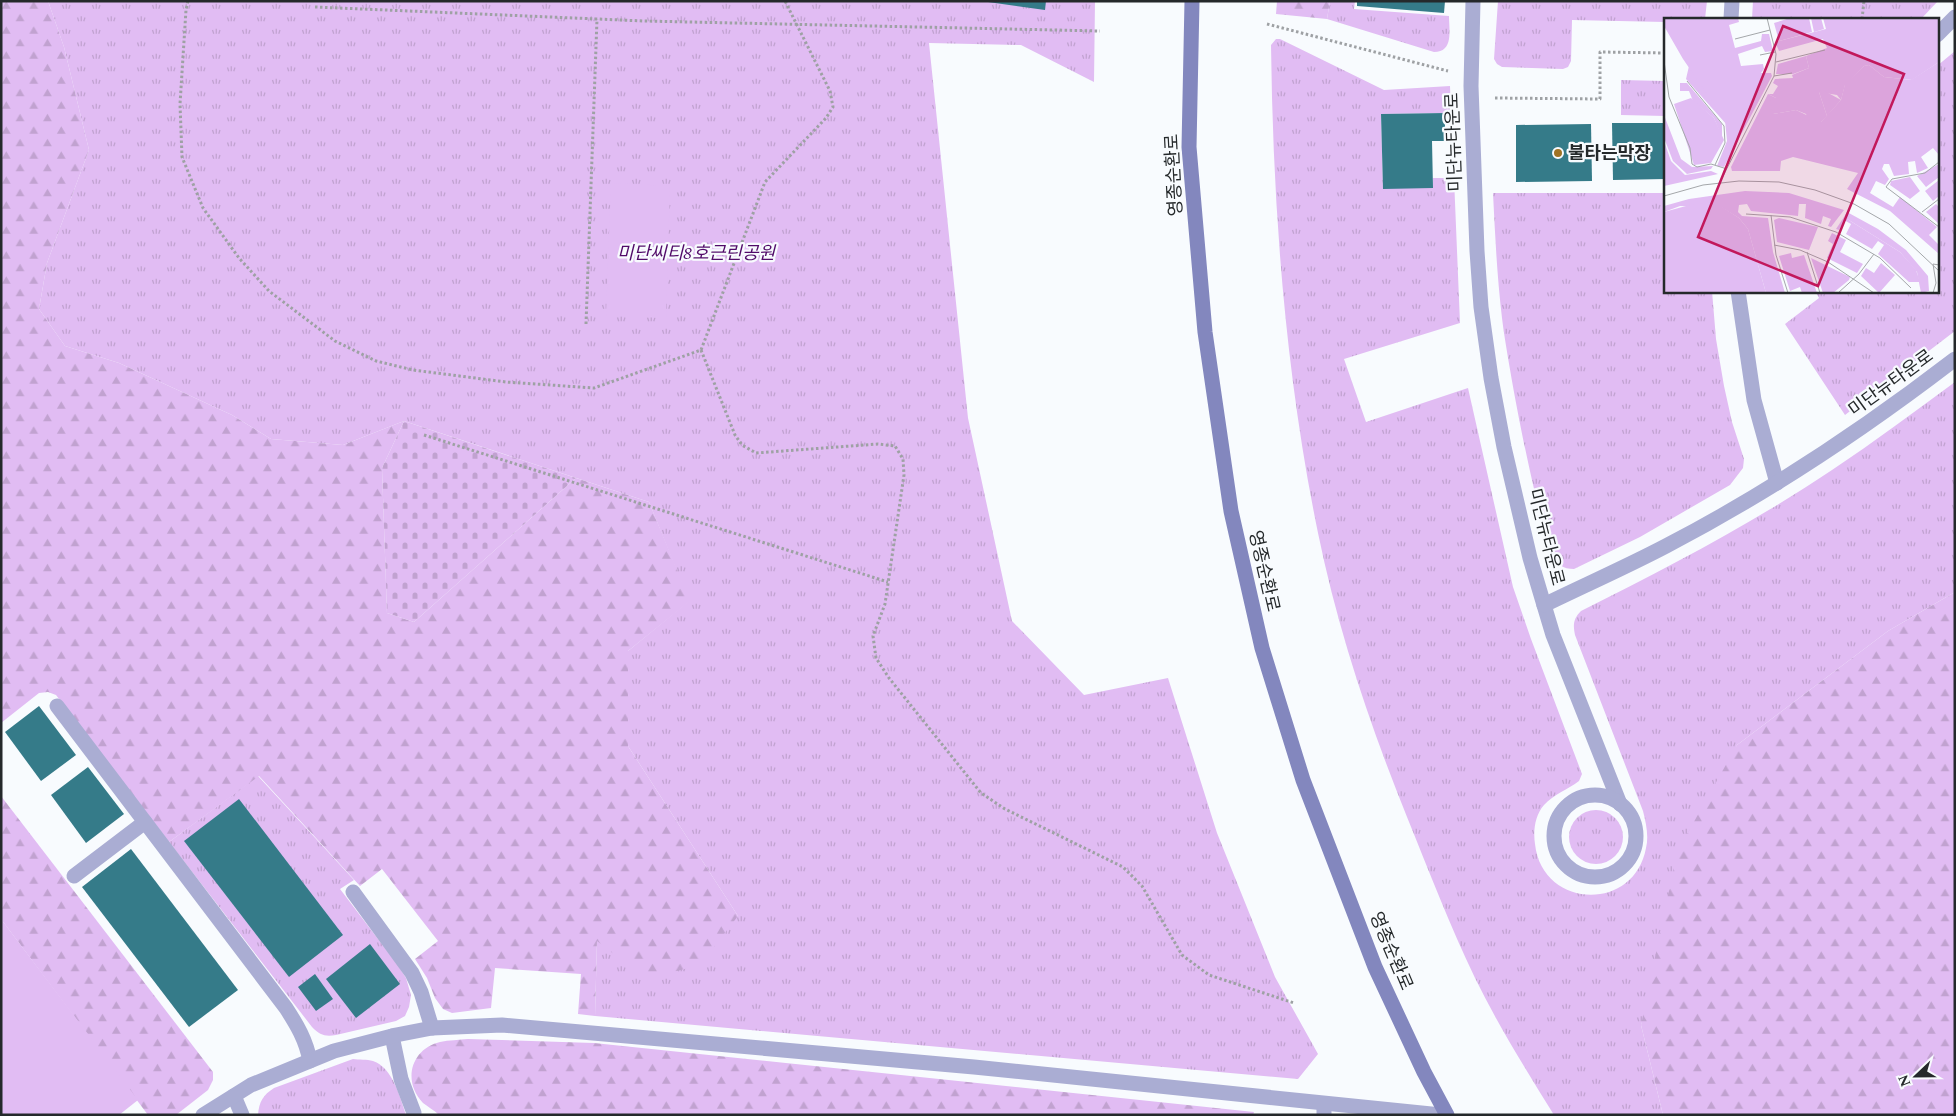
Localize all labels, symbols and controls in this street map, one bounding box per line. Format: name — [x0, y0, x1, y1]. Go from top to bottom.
inset map — [1664, 18, 1938, 292]
street label: 미단뉴타운로 — [1439, 92, 1469, 192]
street label: 영종순환로 — [1158, 133, 1190, 217]
place label: 불타는막장 — [1568, 140, 1651, 167]
marker: 불타는막장 — [1552, 147, 1564, 159]
park label: 미단씨티8호근린공원 — [617, 240, 776, 267]
street label: 미단뉴타운로 — [1843, 343, 1939, 423]
street label: 미단뉴타운로 — [1521, 486, 1571, 588]
street label: 영종순환로 — [1242, 528, 1286, 614]
street label: 영종순환로 — [1362, 908, 1420, 994]
north arrow — [1891, 1051, 1941, 1101]
text: N — [1893, 1071, 1916, 1090]

